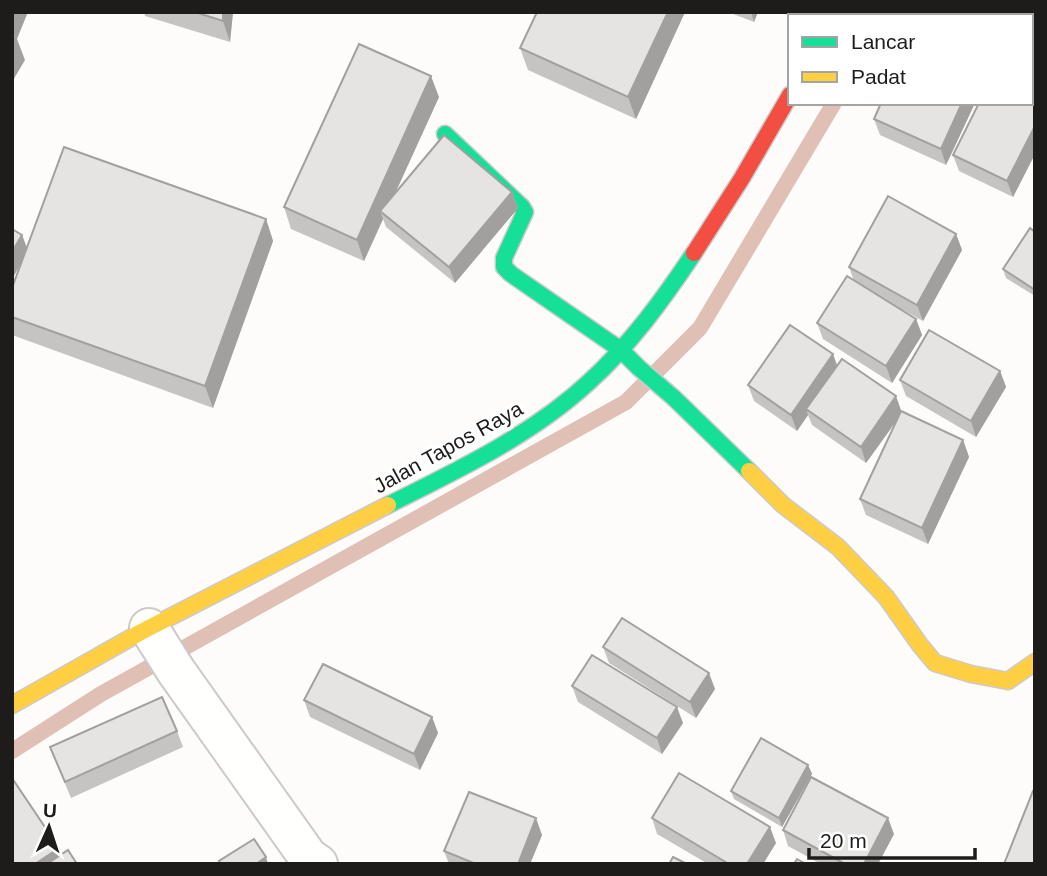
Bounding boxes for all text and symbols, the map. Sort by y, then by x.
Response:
legend [788,14,1033,105]
text: Lancar [851,30,915,53]
text: Padat [851,65,906,88]
street label: Jalan Tapos Raya [370,396,527,497]
north arrow [14,792,84,862]
text: U [42,800,57,821]
scale bar [809,816,975,860]
text: 20 m [820,829,867,852]

